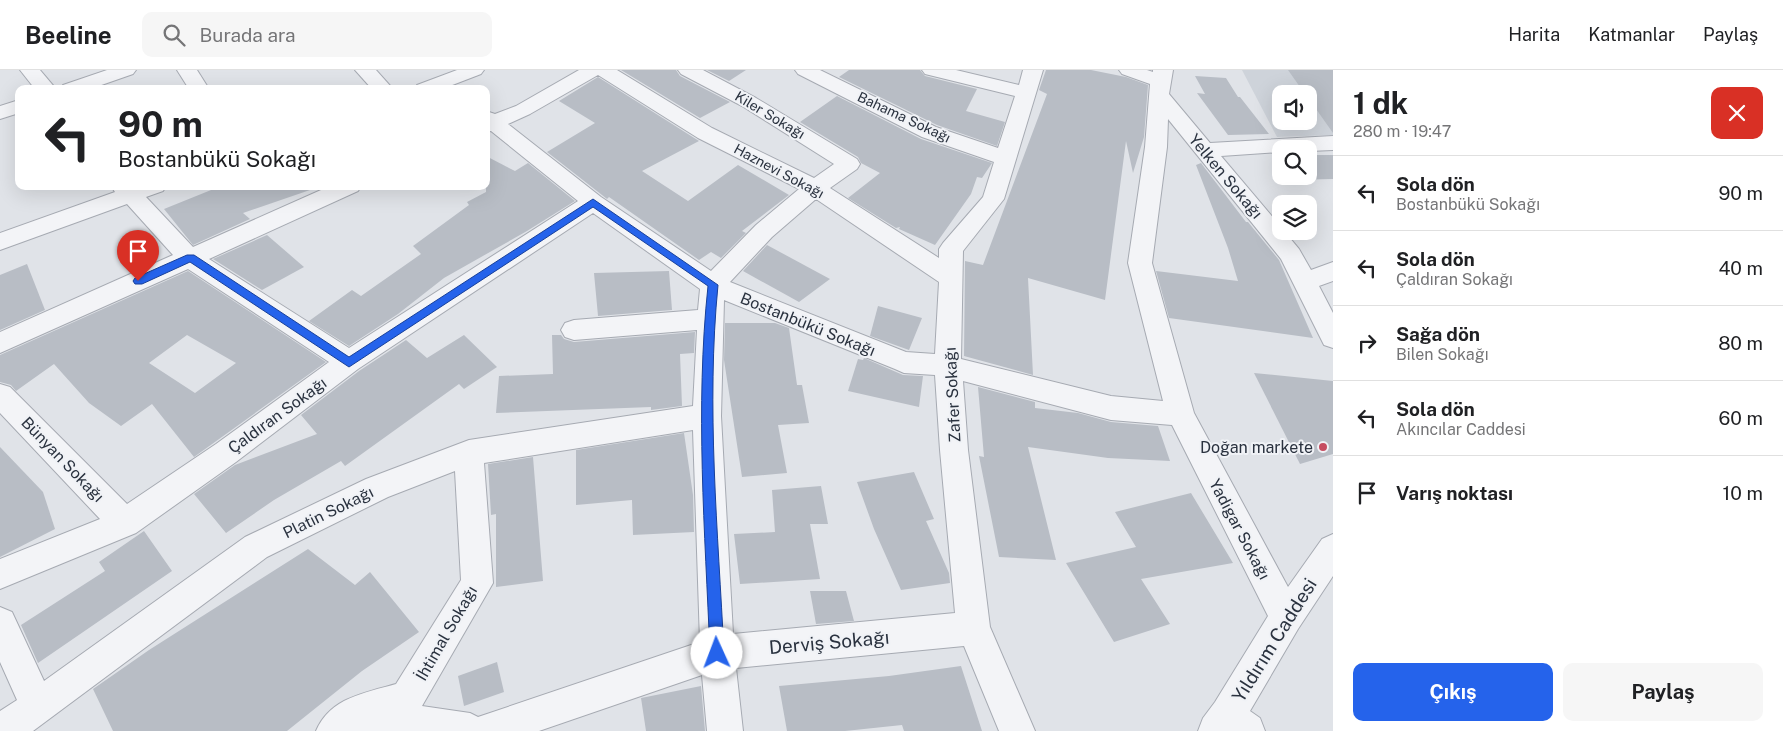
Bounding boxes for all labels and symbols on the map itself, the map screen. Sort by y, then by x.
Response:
street label: Kiler Sokağı [732,88,808,142]
street label: Bahama Sokağı [855,88,953,146]
street label: Yelken Sokağı [1185,130,1267,222]
street label: Haznevi Sokağı [731,141,827,201]
pin [117,230,159,281]
street label: Bostanbükü Sokağı [737,289,878,360]
street label: Zafer Sokağı [941,347,964,443]
street label: Çaldıran Sokağı [224,373,330,457]
street label: Bünyan Sokağı [17,413,108,506]
place label: Doğan markete [1200,438,1313,457]
marker: Doğan markete [1317,441,1329,453]
street label: Yadigar Sokağı [1205,476,1274,583]
street label: Platin Sokağı [280,482,376,542]
street label: Yıldırım Caddesi [1227,574,1321,706]
street label: İhtimal Sokağı [411,582,481,684]
position arrow [690,626,742,678]
street label: Derviş Sokağı [768,626,890,658]

